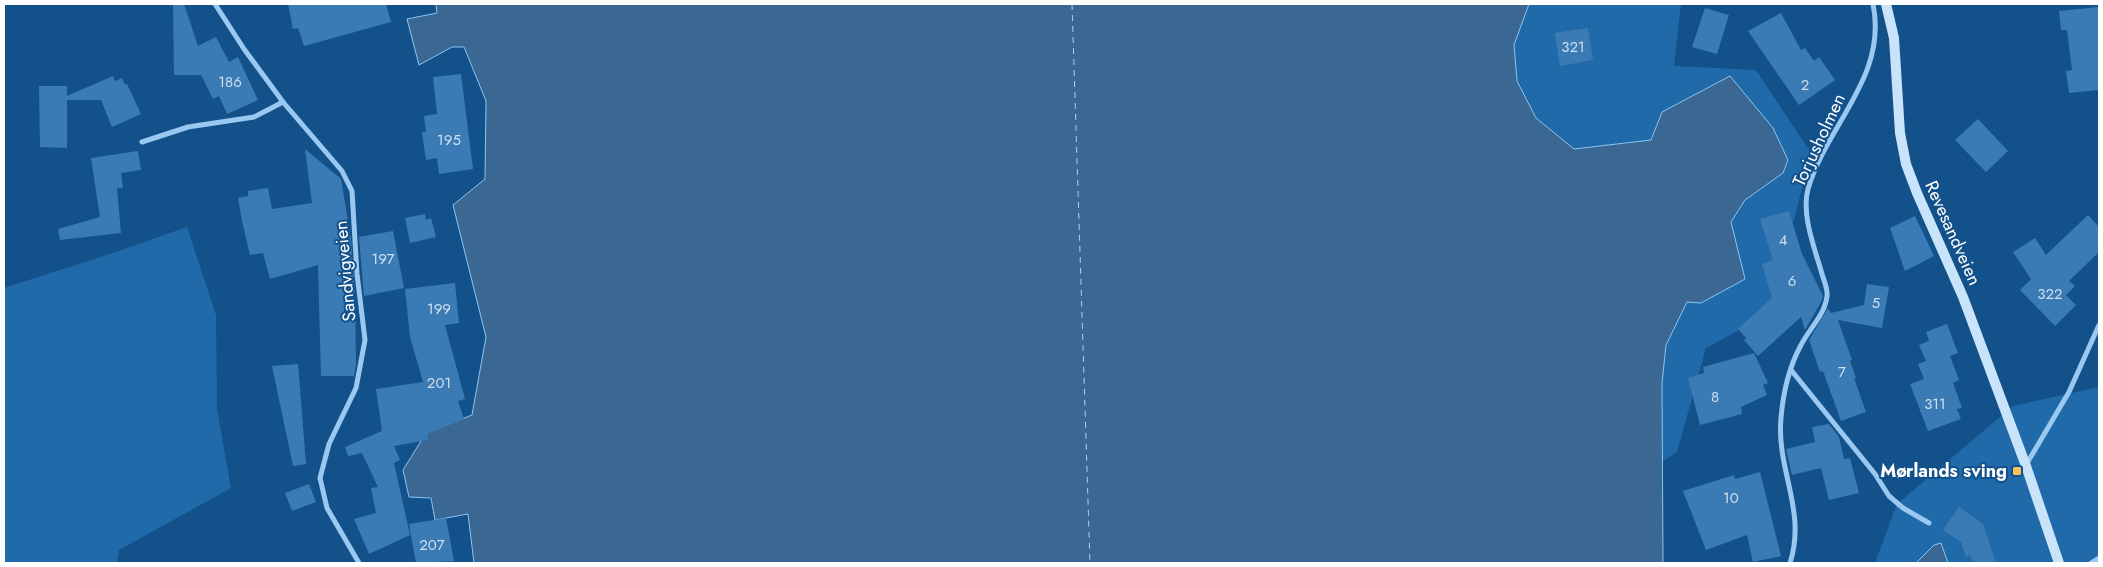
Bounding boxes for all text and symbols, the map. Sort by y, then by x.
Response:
house number: 321 [1561,36,1585,58]
house number: 186 [218,71,242,93]
house number: 2 [1801,74,1809,96]
street label: Torjusholmen [1786,89,1852,191]
house number: 195 [437,129,461,151]
street label: Revesandveien [1918,177,1988,289]
street label: Sandvigveien [328,219,362,323]
house number: 4 [1779,229,1788,251]
house number: 197 [372,248,395,270]
house number: 6 [1788,270,1796,292]
house number: 322 [2037,283,2063,305]
house number: 5 [1872,292,1880,314]
house number: 199 [427,298,451,320]
house number: 7 [1838,361,1846,383]
house number: 201 [427,372,451,394]
house number: 8 [1711,386,1719,408]
house number: 311 [1924,393,1946,415]
place label: Mørlands sving [1880,458,2007,484]
marker: Mørlands sving [2011,465,2023,477]
house number: 10 [1723,487,1739,509]
house number: 207 [419,534,445,556]

